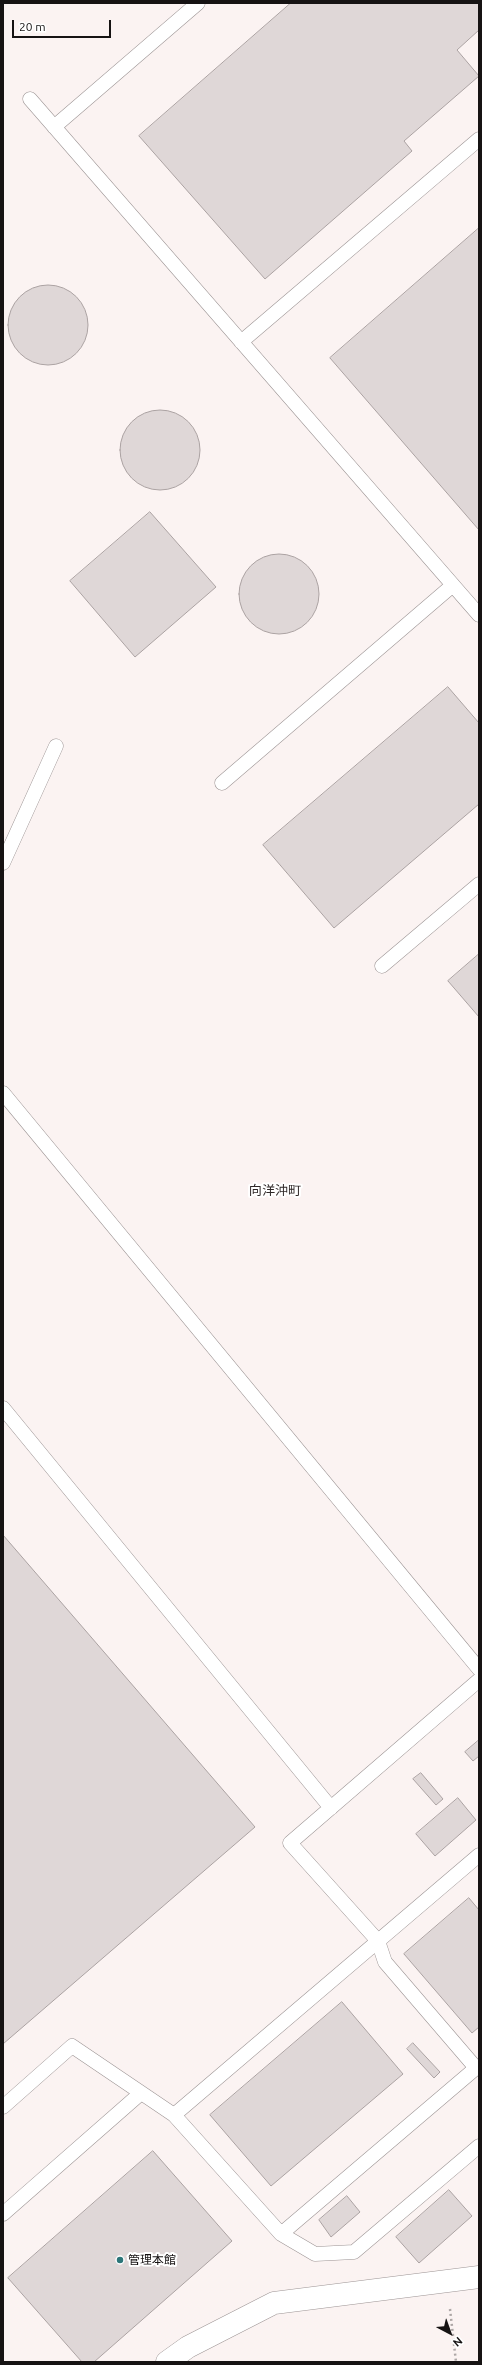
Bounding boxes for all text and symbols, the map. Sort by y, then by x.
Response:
scale bar [14,12,113,38]
text: 20 m [19,20,46,33]
district label: 向洋沖町 [249,1183,301,1199]
place label: 管理本館 [128,2253,176,2267]
marker: 管理本館 [115,2255,125,2265]
north arrow [430,2313,470,2353]
text: N [451,2335,465,2349]

